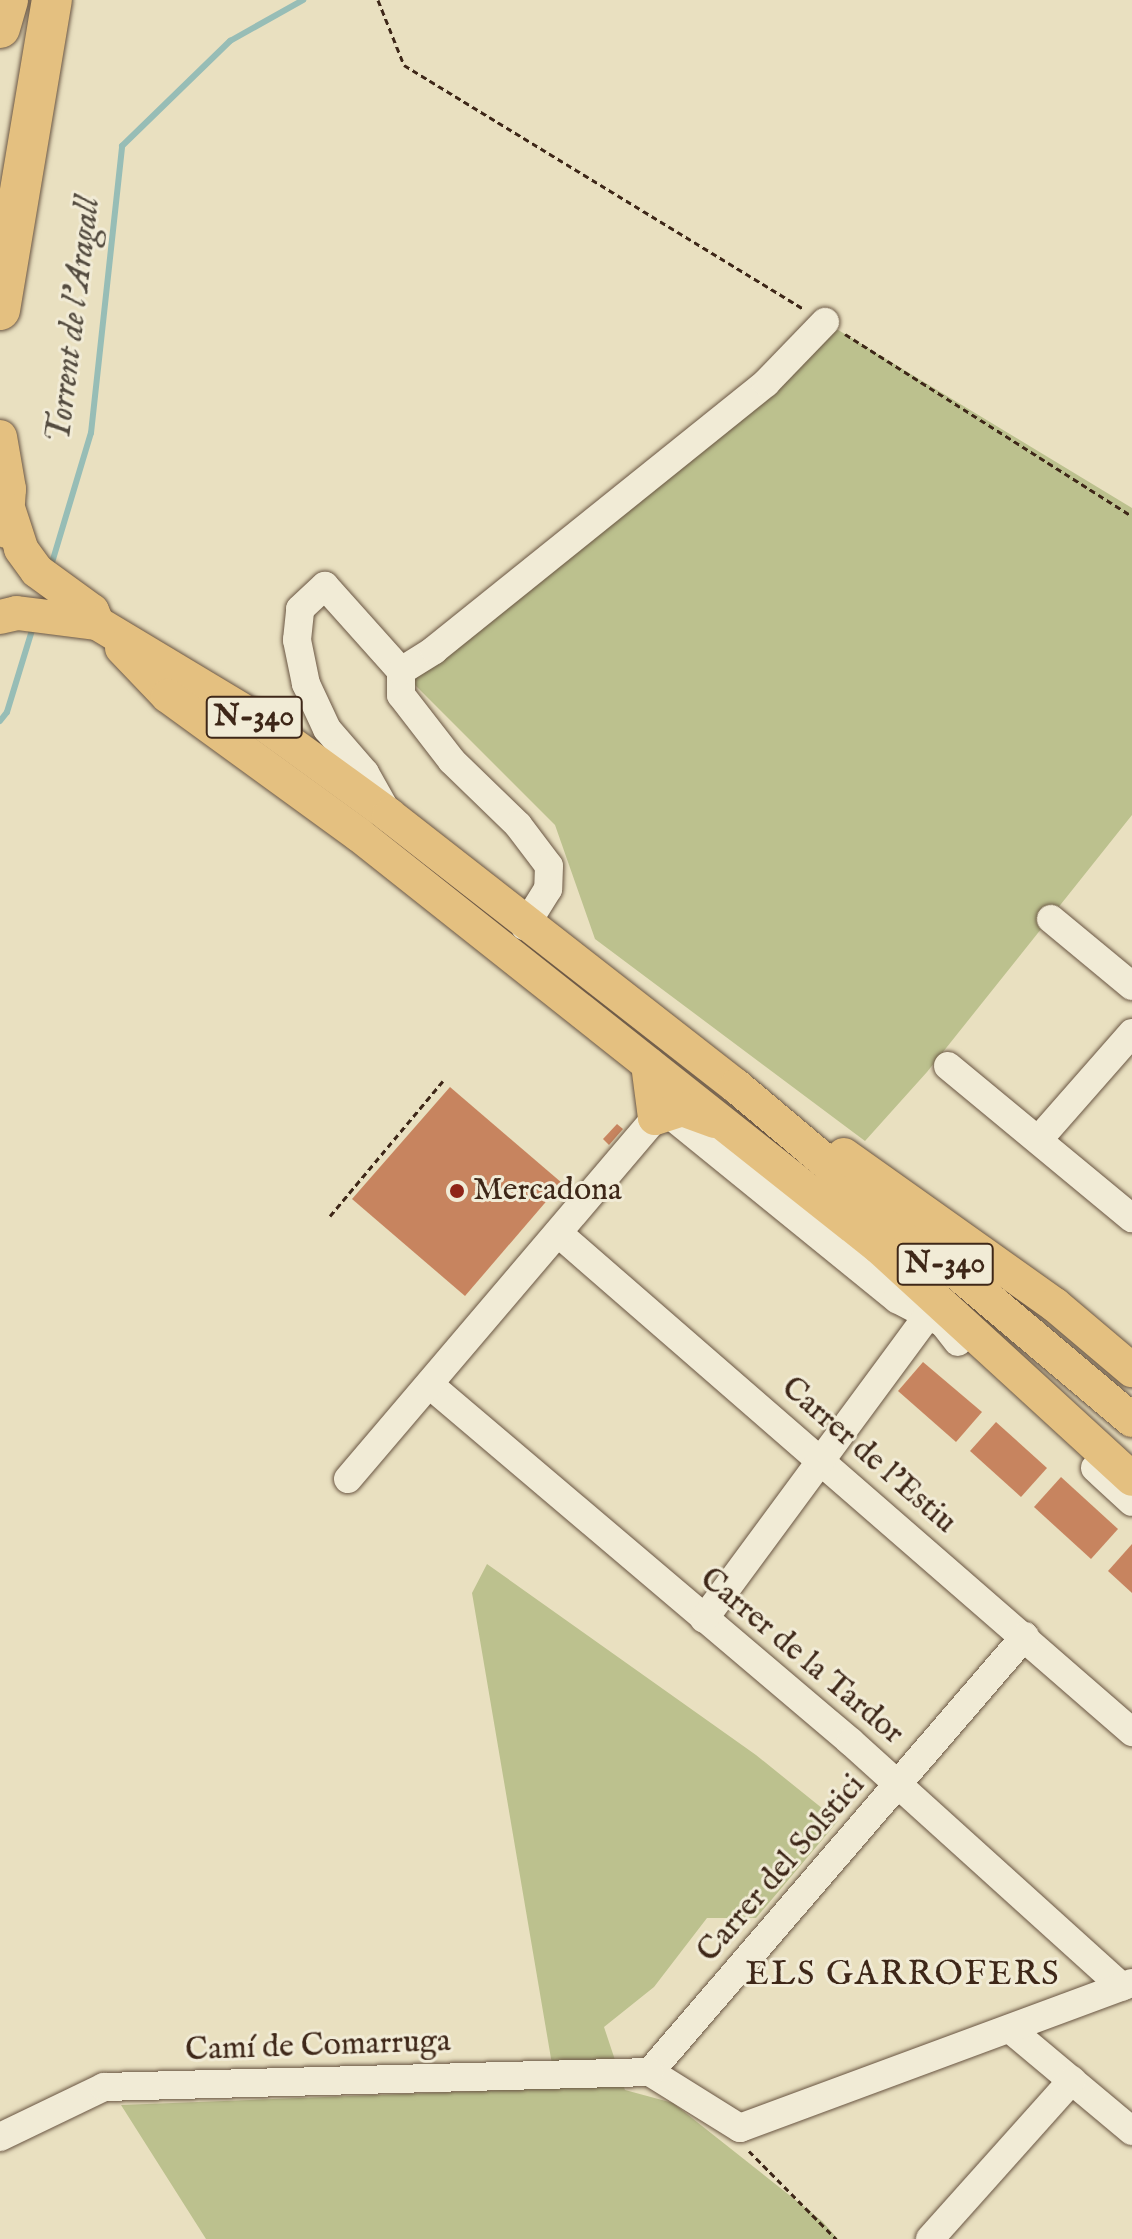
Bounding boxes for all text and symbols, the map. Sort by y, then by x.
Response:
water label: Torrent de l'Aragall [39,195,109,445]
road number: N-340 [204,691,304,743]
place label: Mercadona [473,1172,622,1210]
marker: Mercadona [448,1182,466,1200]
road number: N-340 [895,1238,995,1290]
street label: Carrer de l'Estiu [773,1370,963,1542]
street label: Carrer de la Tardor [691,1561,911,1753]
street label: Carrer del Solstici [690,1767,874,1971]
district label: ELS GARROFERS [745,1955,1061,1995]
street label: Camí de Comarruga [185,2023,451,2071]

